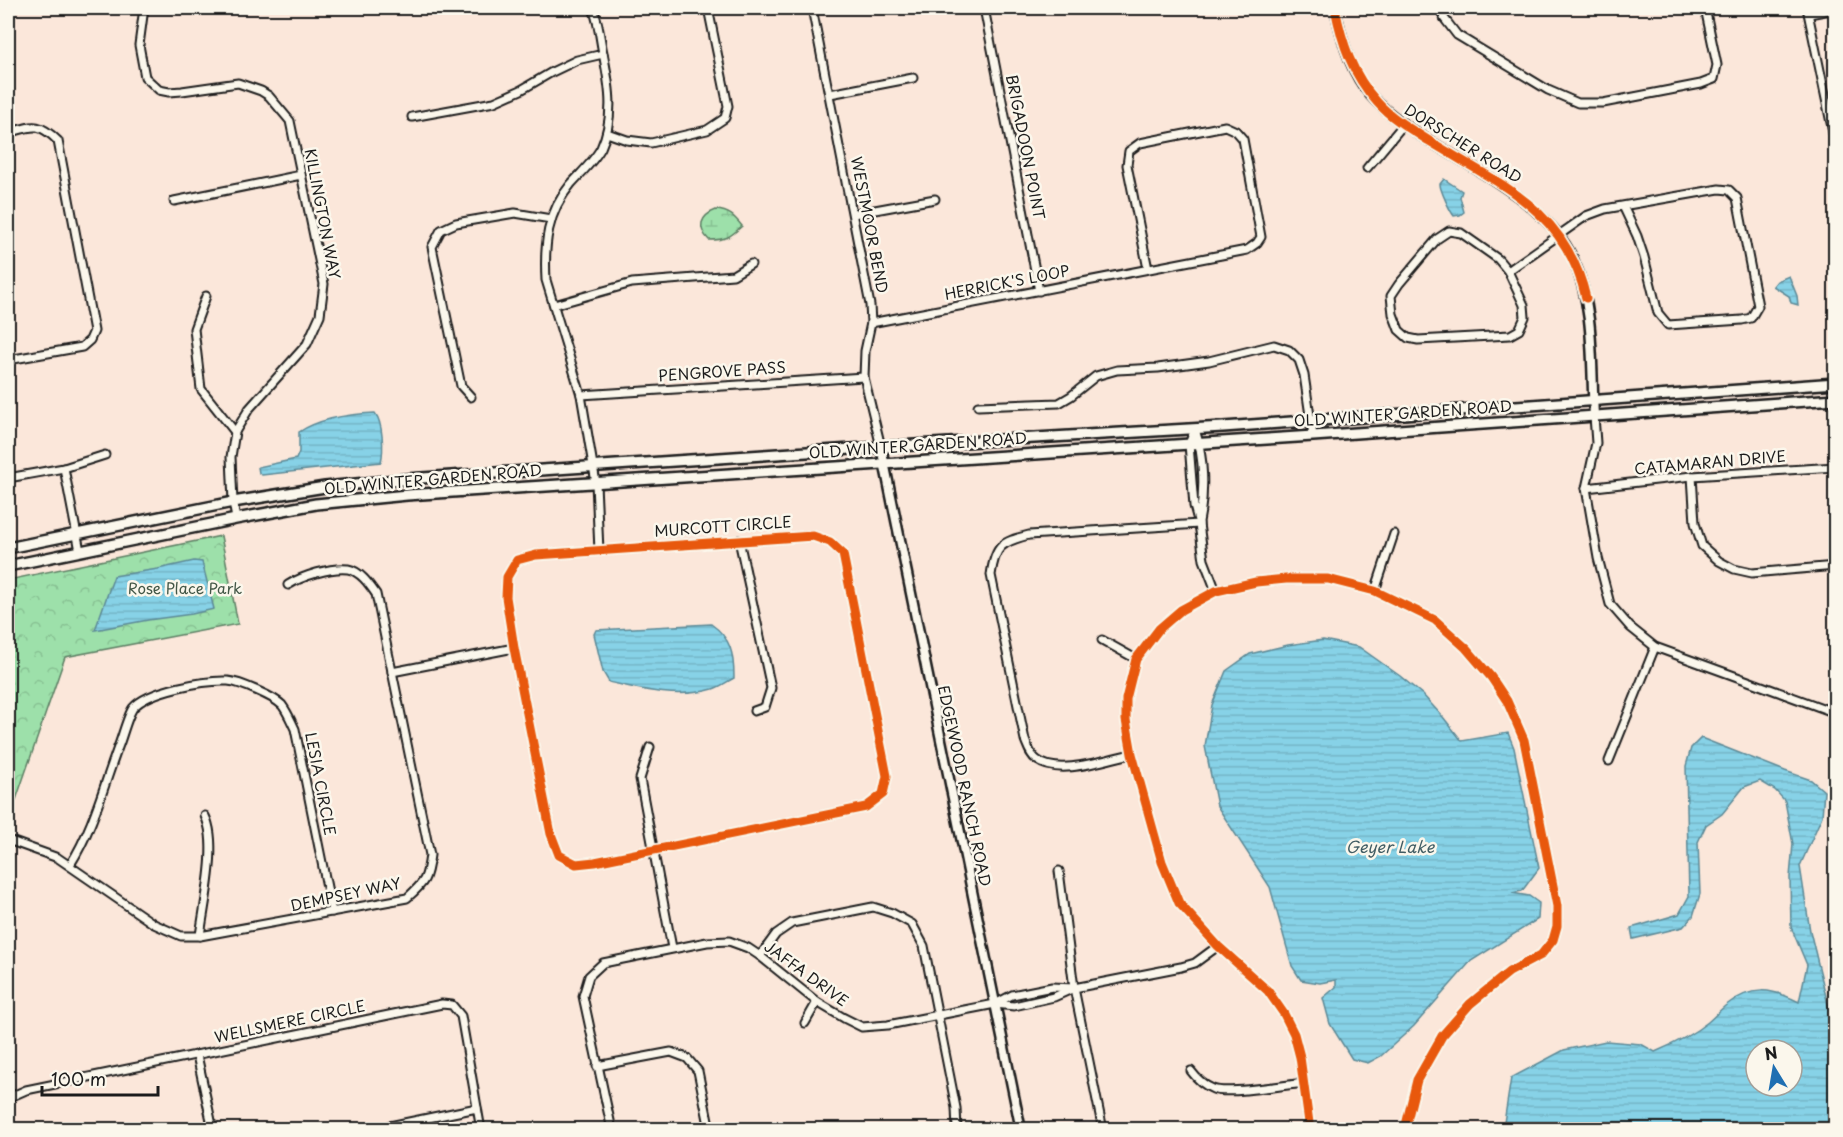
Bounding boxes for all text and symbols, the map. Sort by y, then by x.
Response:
street label: BRIGADOON POINT [1001,72,1052,222]
street label: DORSCHER ROAD [1401,97,1527,188]
street label: KILLINGTON WAY [300,147,348,281]
street label: WESTMOOR BEND [846,154,895,295]
street label: HERRICK'S LOOP [942,258,1071,305]
street label: PENGROVE PASS [657,355,786,386]
street label: OLD WINTER GARDEN ROAD [1293,393,1513,432]
street label: OLD WINTER GARDEN ROAD [808,425,1028,464]
street label: CATAMARAN DRIVE [1633,443,1787,480]
street label: OLD WINTER GARDEN ROAD [323,458,543,499]
street label: MURCOTT CIRCLE [653,509,792,542]
park label: Rose Place Park [128,576,242,599]
street label: EDGEWOOD RANCH ROAD [933,683,998,888]
street label: LESIA CIRCLE [300,730,343,837]
water label: Geyer Lake [1346,834,1436,858]
street label: DEMPSEY WAY [288,871,403,916]
street label: JAFFA DRIVE [760,934,854,1011]
street label: WELLSMERE CIRCLE [212,993,367,1048]
north arrow [1744,1038,1804,1098]
text: N [1762,1039,1779,1065]
scale bar [42,1059,158,1097]
text: 100 m [51,1065,106,1092]

